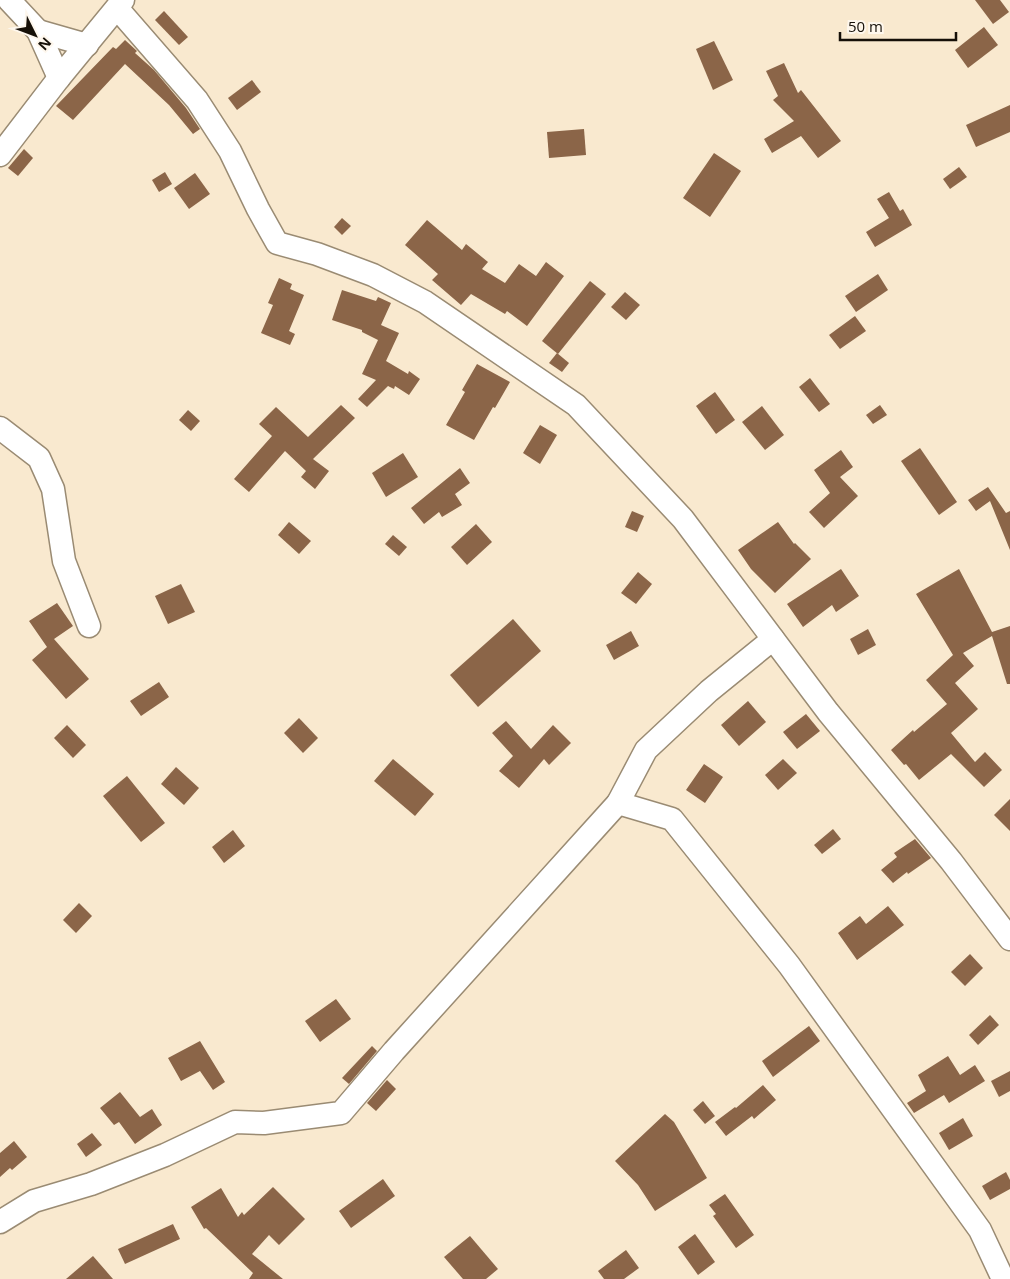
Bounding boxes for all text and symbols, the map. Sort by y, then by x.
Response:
north arrow [10,10,60,60]
scale bar [840,10,956,42]
text: 50 m [848,16,883,36]
text: N [34,33,56,55]

